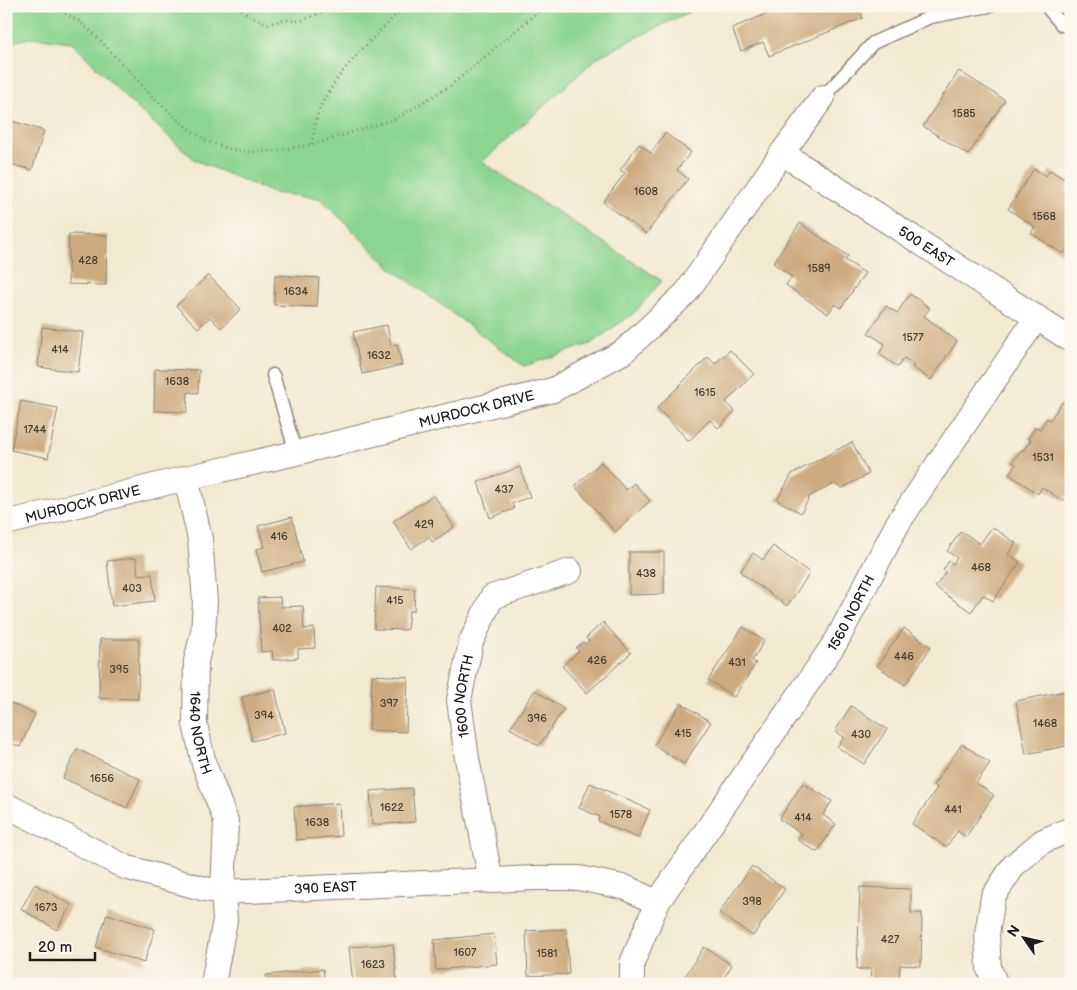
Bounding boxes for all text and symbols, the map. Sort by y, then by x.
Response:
house number: 1585 [952,107,976,120]
house number: 1608 [634,185,658,198]
house number: 1568 [1032,210,1056,223]
street label: 500 EAST [895,222,958,271]
house number: 428 [78,254,98,267]
house number: 1589 [807,262,831,275]
house number: 1634 [284,285,309,298]
house number: 1577 [902,331,924,344]
house number: 414 [51,343,69,356]
house number: 1632 [367,349,392,362]
house number: 1638 [165,375,189,388]
street label: MURDOCK DRIVE [417,386,536,431]
house number: 1615 [694,386,716,399]
house number: 1744 [23,423,47,436]
house number: 1531 [1032,451,1054,464]
street label: MURDOCK DRIVE [23,481,142,526]
house number: 437 [495,483,514,496]
house number: 429 [414,518,434,531]
house number: 416 [270,530,288,543]
house number: 468 [971,561,991,574]
house number: 438 [636,567,656,580]
street label: 1560 NORTH [823,572,878,654]
house number: 403 [122,582,142,595]
house number: 415 [386,594,404,607]
house number: 402 [272,622,292,635]
house number: 446 [894,650,914,663]
street label: 1600 NORTH [450,653,477,739]
house number: 426 [587,654,607,667]
house number: 431 [728,656,746,669]
house number: 395 [109,663,129,676]
street label: 1640 NORTH [186,691,216,777]
house number: 397 [380,697,399,710]
house number: 394 [254,709,274,722]
house number: 396 [527,712,547,725]
house number: 1468 [1033,717,1057,730]
house number: 415 [674,727,692,740]
house number: 430 [851,728,871,741]
house number: 1656 [90,772,114,785]
house number: 1622 [380,801,404,814]
house number: 441 [944,803,962,816]
house number: 1578 [610,808,632,821]
house number: 414 [794,811,812,824]
house number: 1638 [305,816,329,829]
street label: 390 EAST [294,877,358,897]
house number: 398 [742,895,762,908]
house number: 1673 [34,901,58,914]
north arrow [1000,912,1050,962]
text: N [1004,922,1024,940]
scale bar [30,930,95,962]
house number: 427 [881,933,900,946]
text: 20 m [38,938,72,957]
house number: 1607 [454,946,477,959]
house number: 1581 [536,947,558,960]
house number: 1623 [361,958,385,971]

